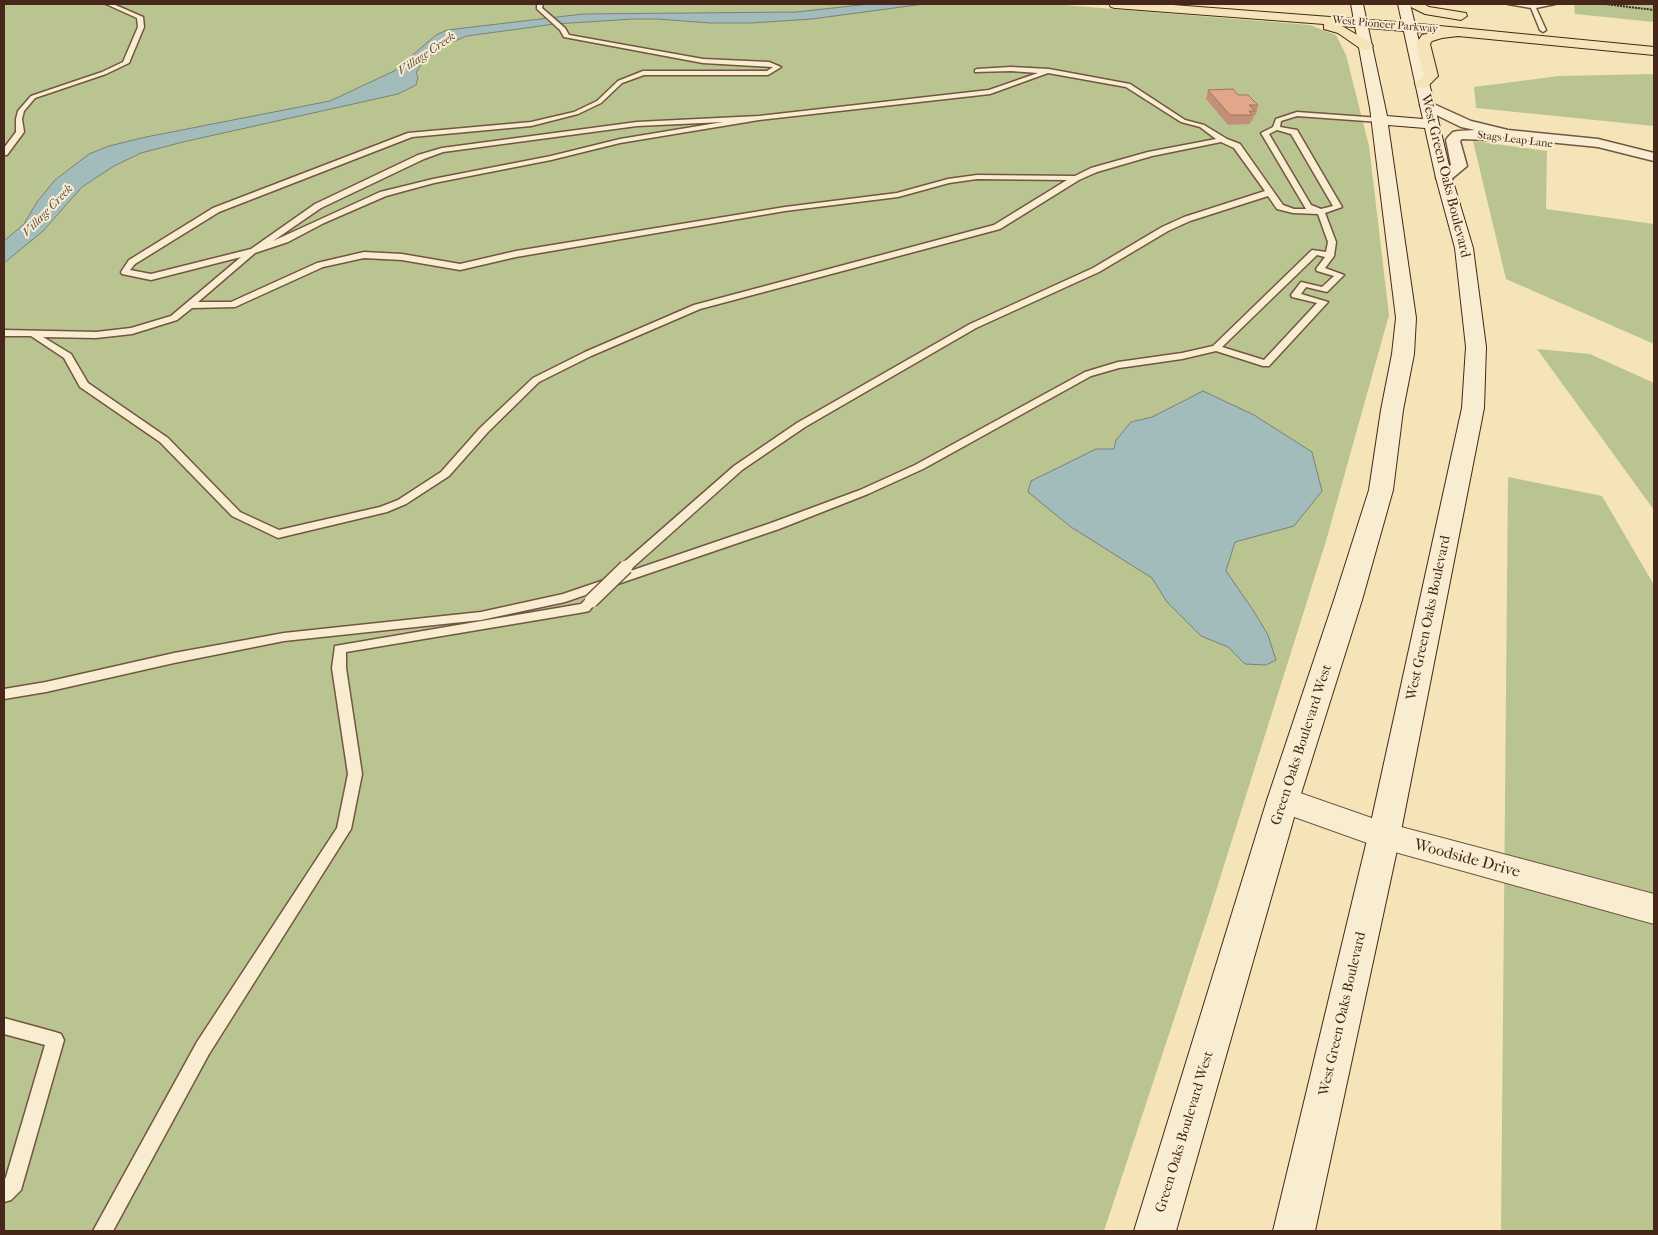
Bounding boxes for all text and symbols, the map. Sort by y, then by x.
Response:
street label: West Pioneer Parkway [1332,14,1438,36]
water label: Village Creek [395,29,459,79]
street label: West Green Oaks Boulevard [1417,93,1473,259]
street label: Stags Leap Lane [1476,129,1554,151]
water label: Village Creek [20,182,76,240]
street label: West Green Oaks Boulevard [1403,534,1455,702]
street label: Green Oaks Boulevard West [1268,663,1336,827]
street label: Woodside Drive [1412,836,1522,882]
street label: West Green Oaks Boulevard [1316,930,1370,1098]
street label: Green Oaks Boulevard West [1152,1049,1218,1215]

